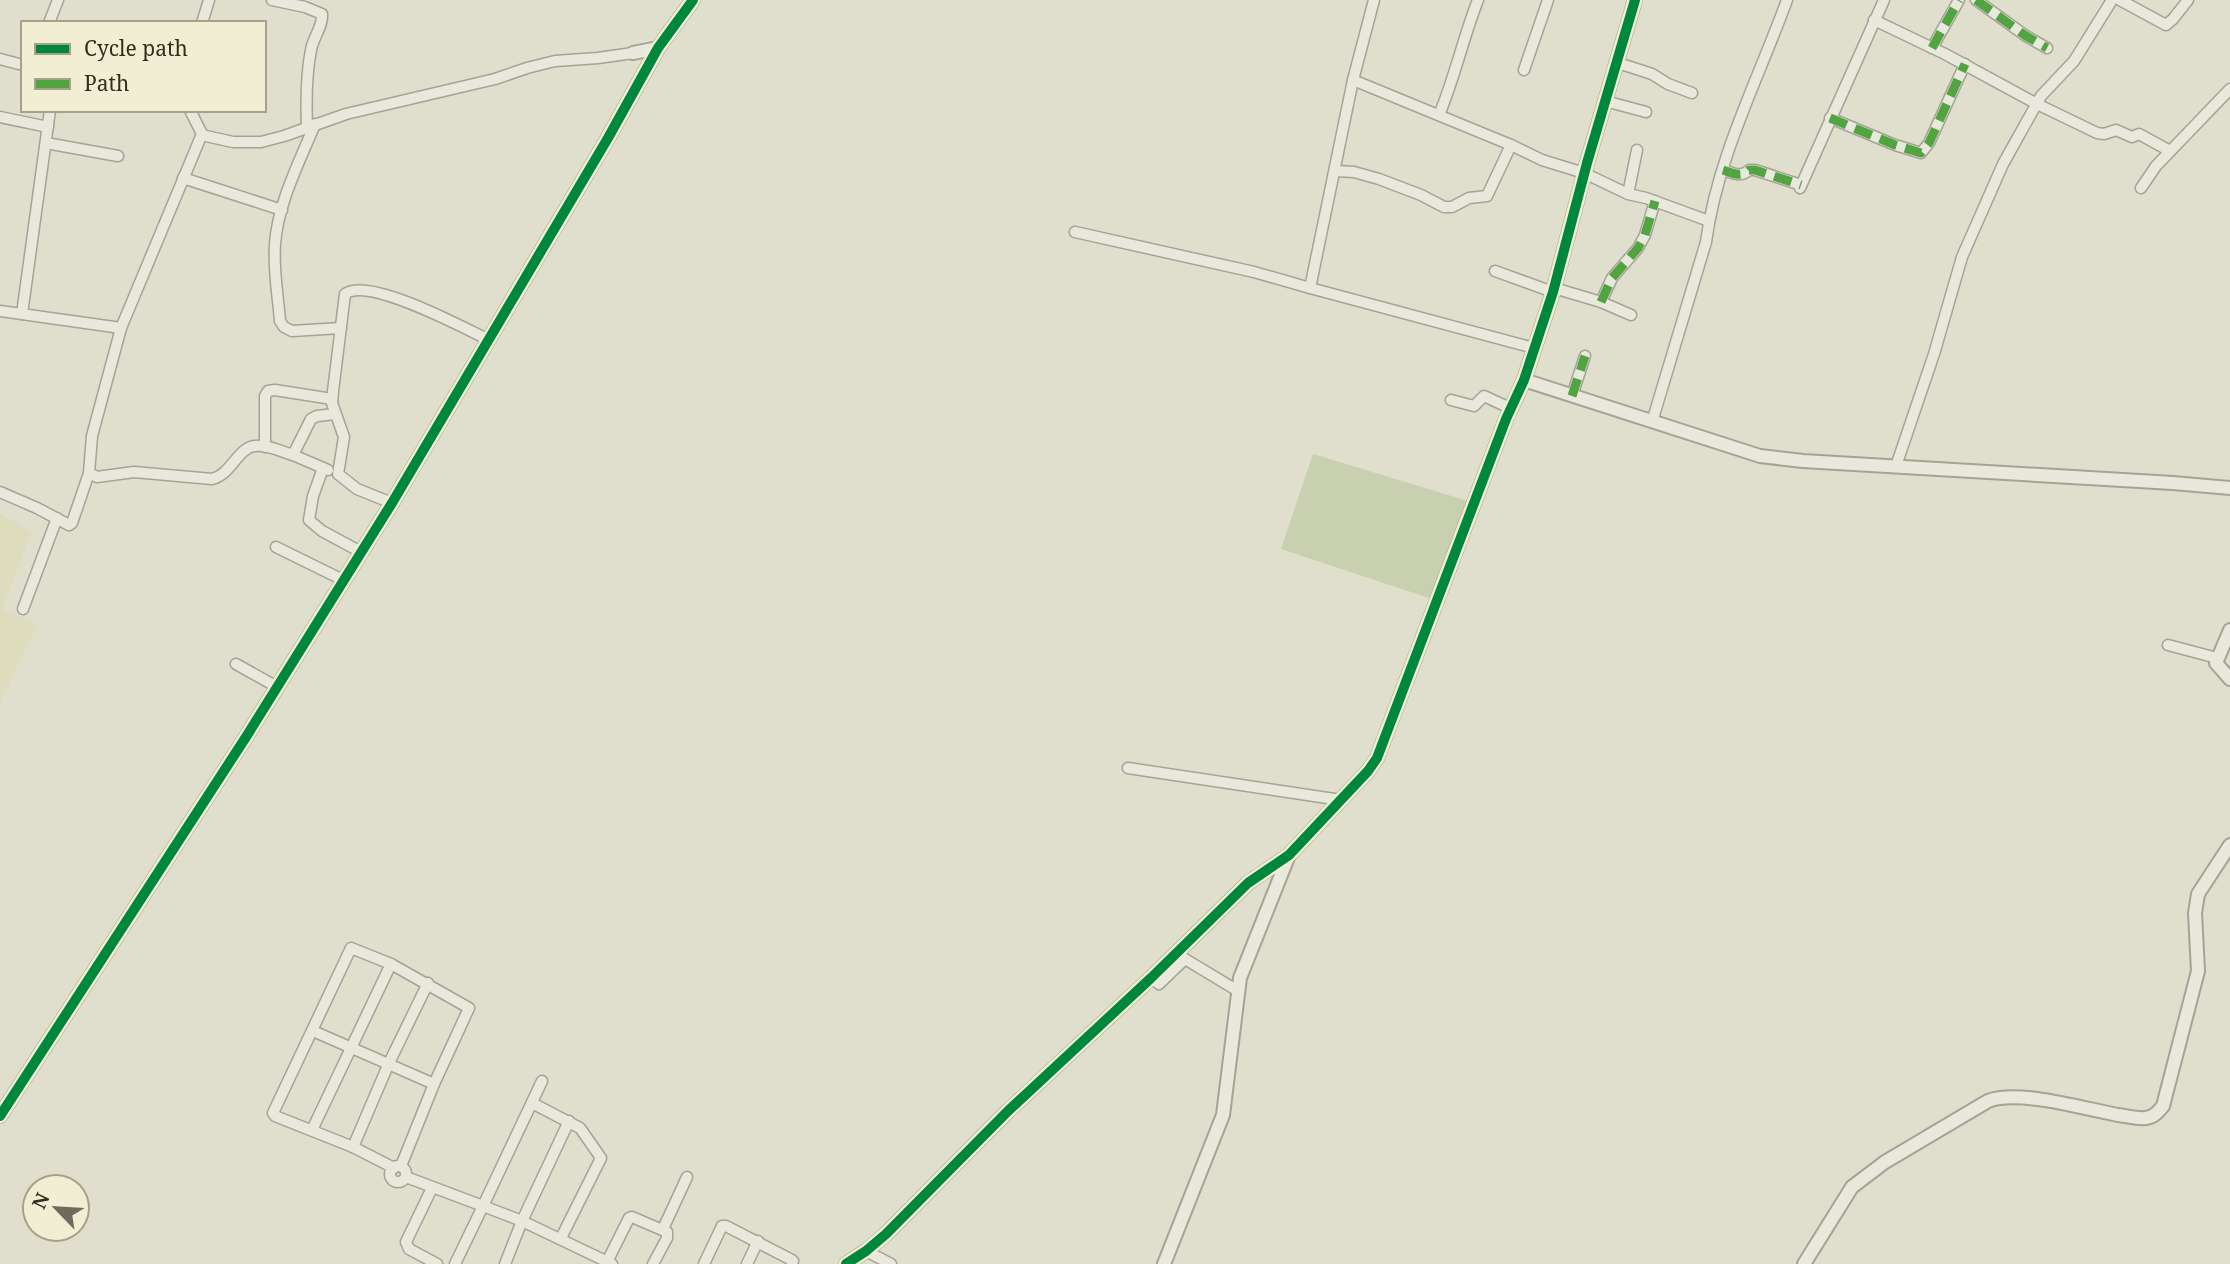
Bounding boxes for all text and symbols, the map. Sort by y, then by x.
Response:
legend [21,21,266,112]
text: Cycle path [84,34,188,62]
text: Path [84,69,129,97]
north arrow [21,1173,91,1243]
text: N [26,1189,56,1213]

